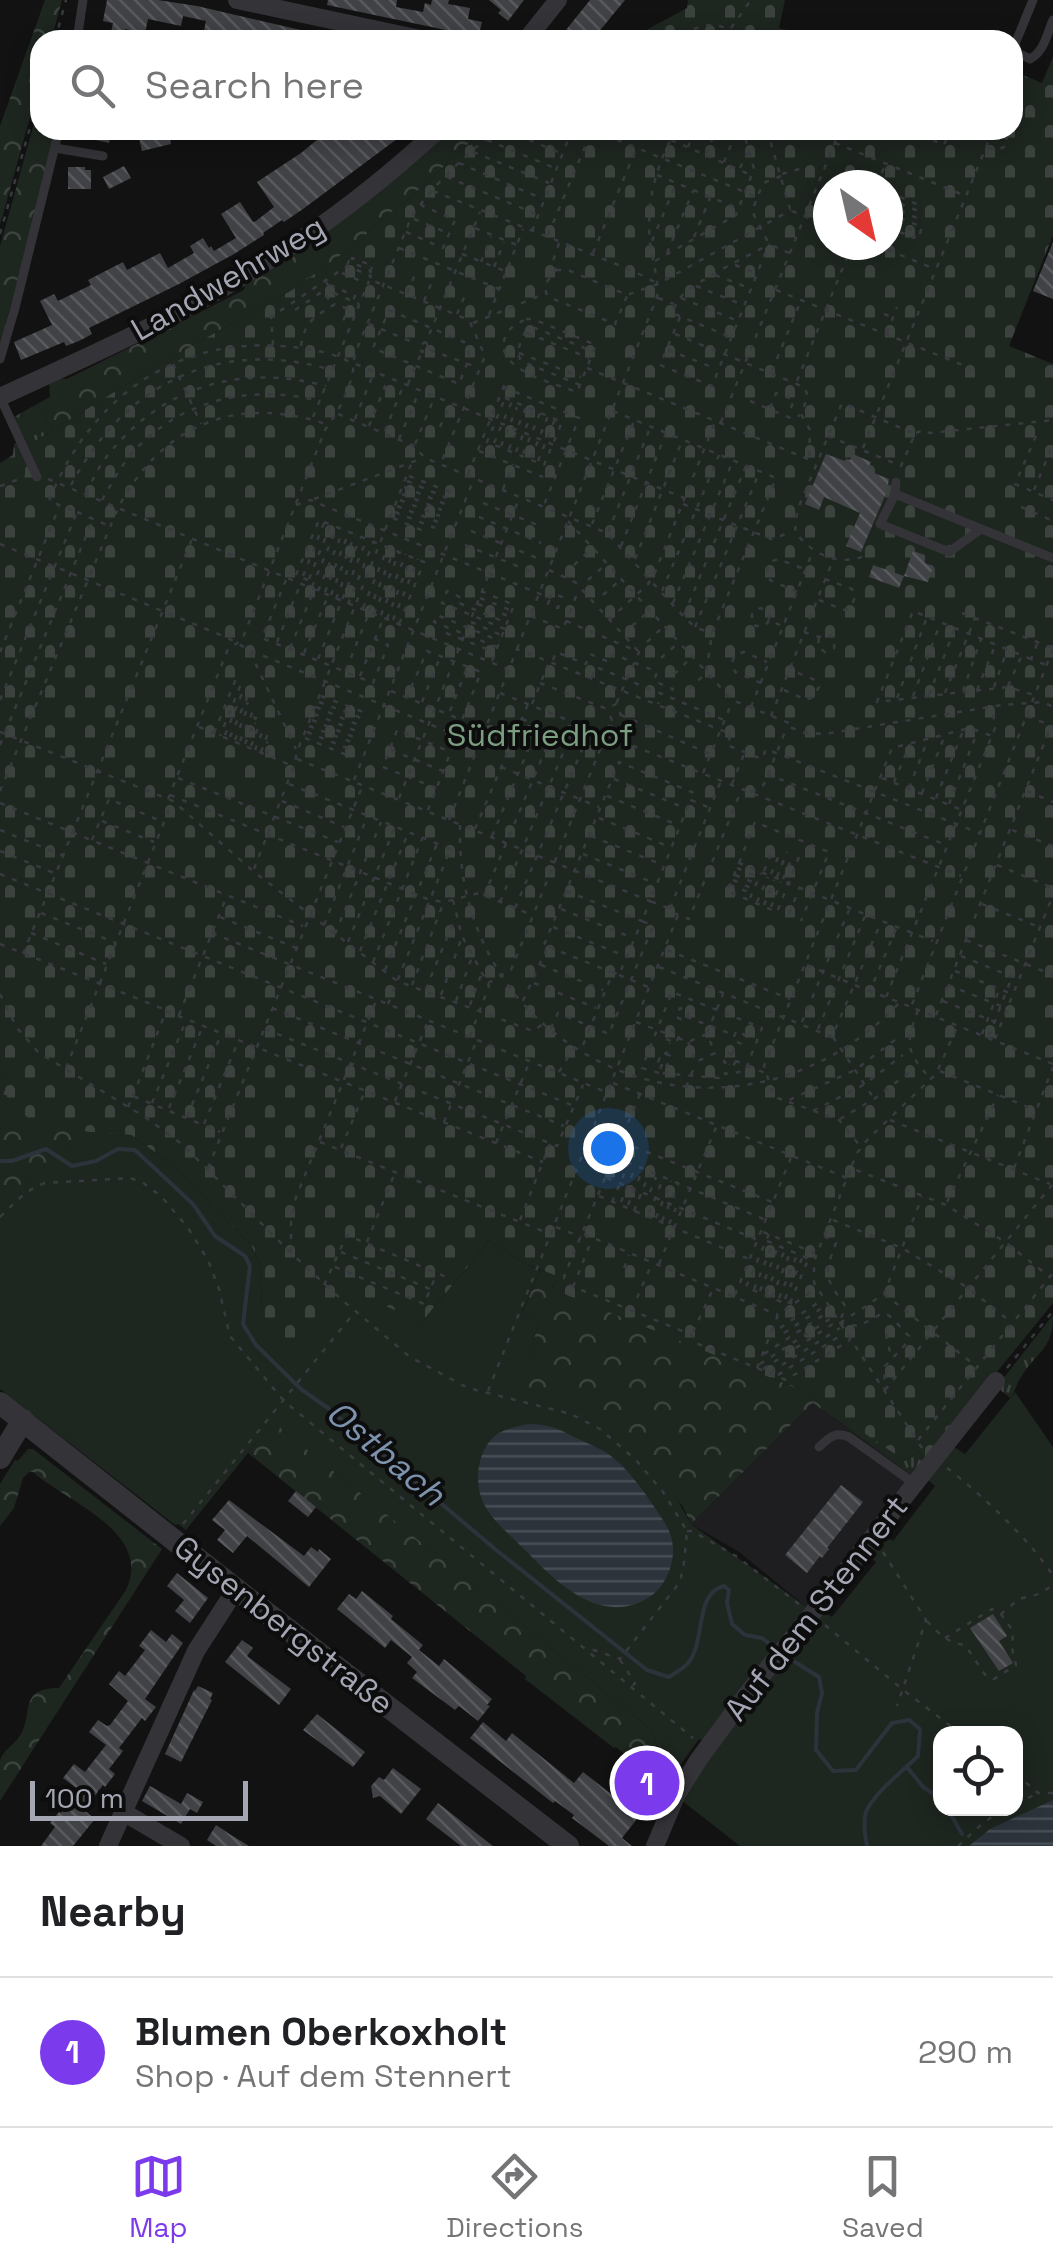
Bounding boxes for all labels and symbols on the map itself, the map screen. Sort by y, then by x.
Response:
north arrow [813,170,903,260]
street label: Landwehrweg [124,206,332,350]
park label: Südfriedhof [447,715,633,755]
your location [583,1123,634,1174]
water label: Ostbach [317,1390,455,1516]
street label: Auf dem Stennert [716,1487,916,1729]
street label: Gysenbergstraße [166,1527,402,1723]
pin: 1 [614,1746,680,1820]
scale bar [30,1776,248,1820]

